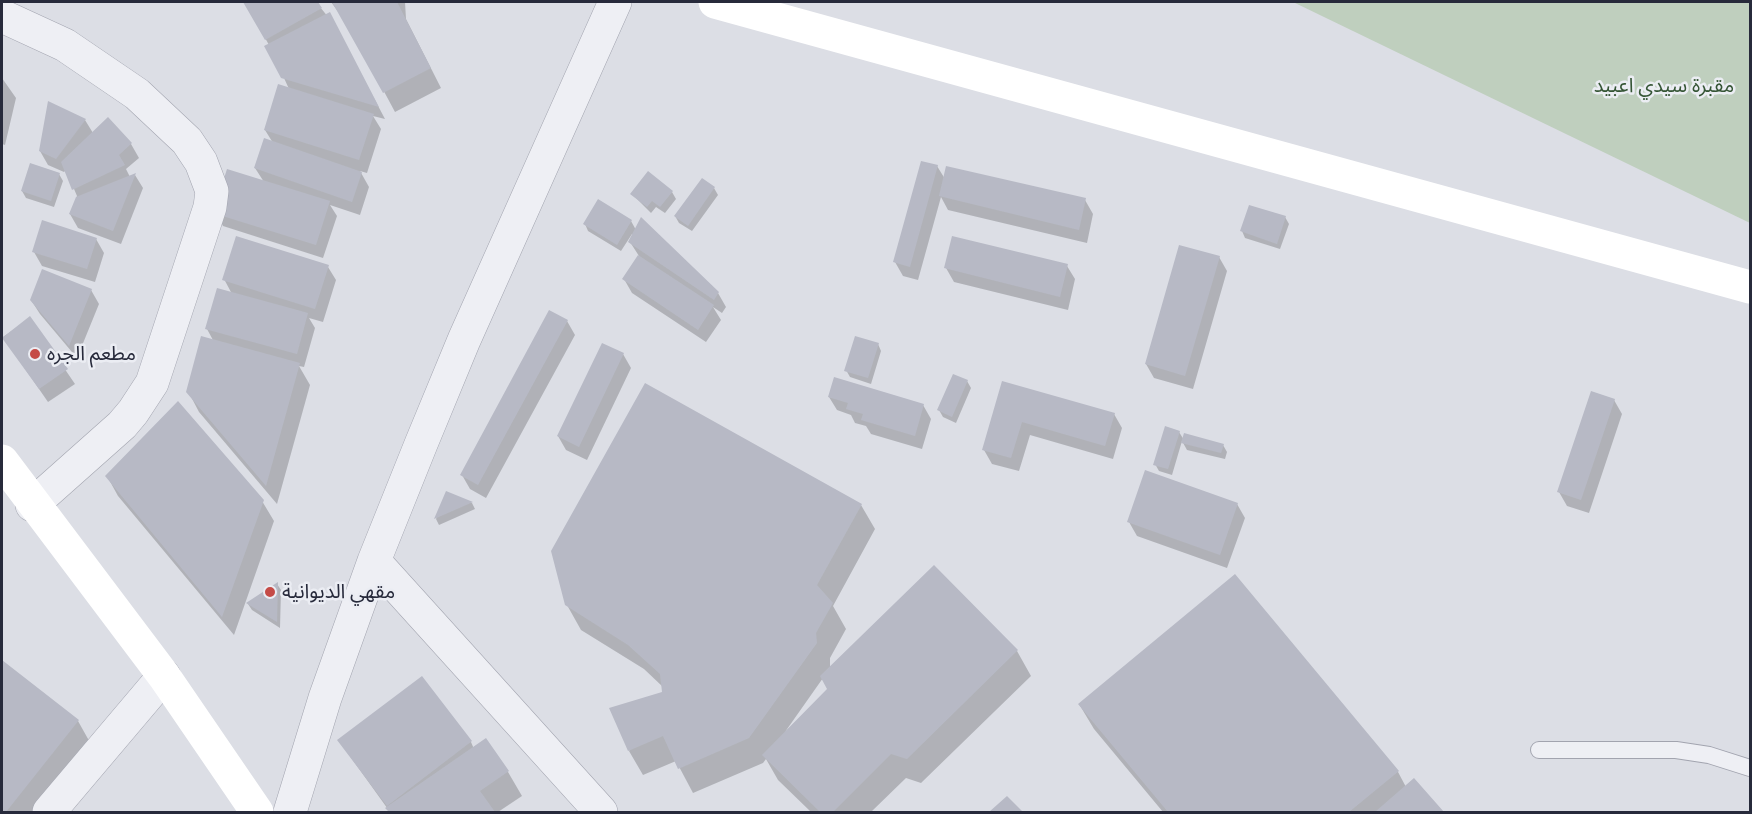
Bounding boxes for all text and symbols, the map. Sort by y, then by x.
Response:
park label: مقبرة سيدي اعبيد [1594,74,1734,98]
place label: مطعم الجره [47,342,136,366]
marker: مطعم الجره [28,347,42,361]
place label: مقهي الديوانية [282,580,395,604]
marker: مقهي الديوانية [263,585,277,599]

